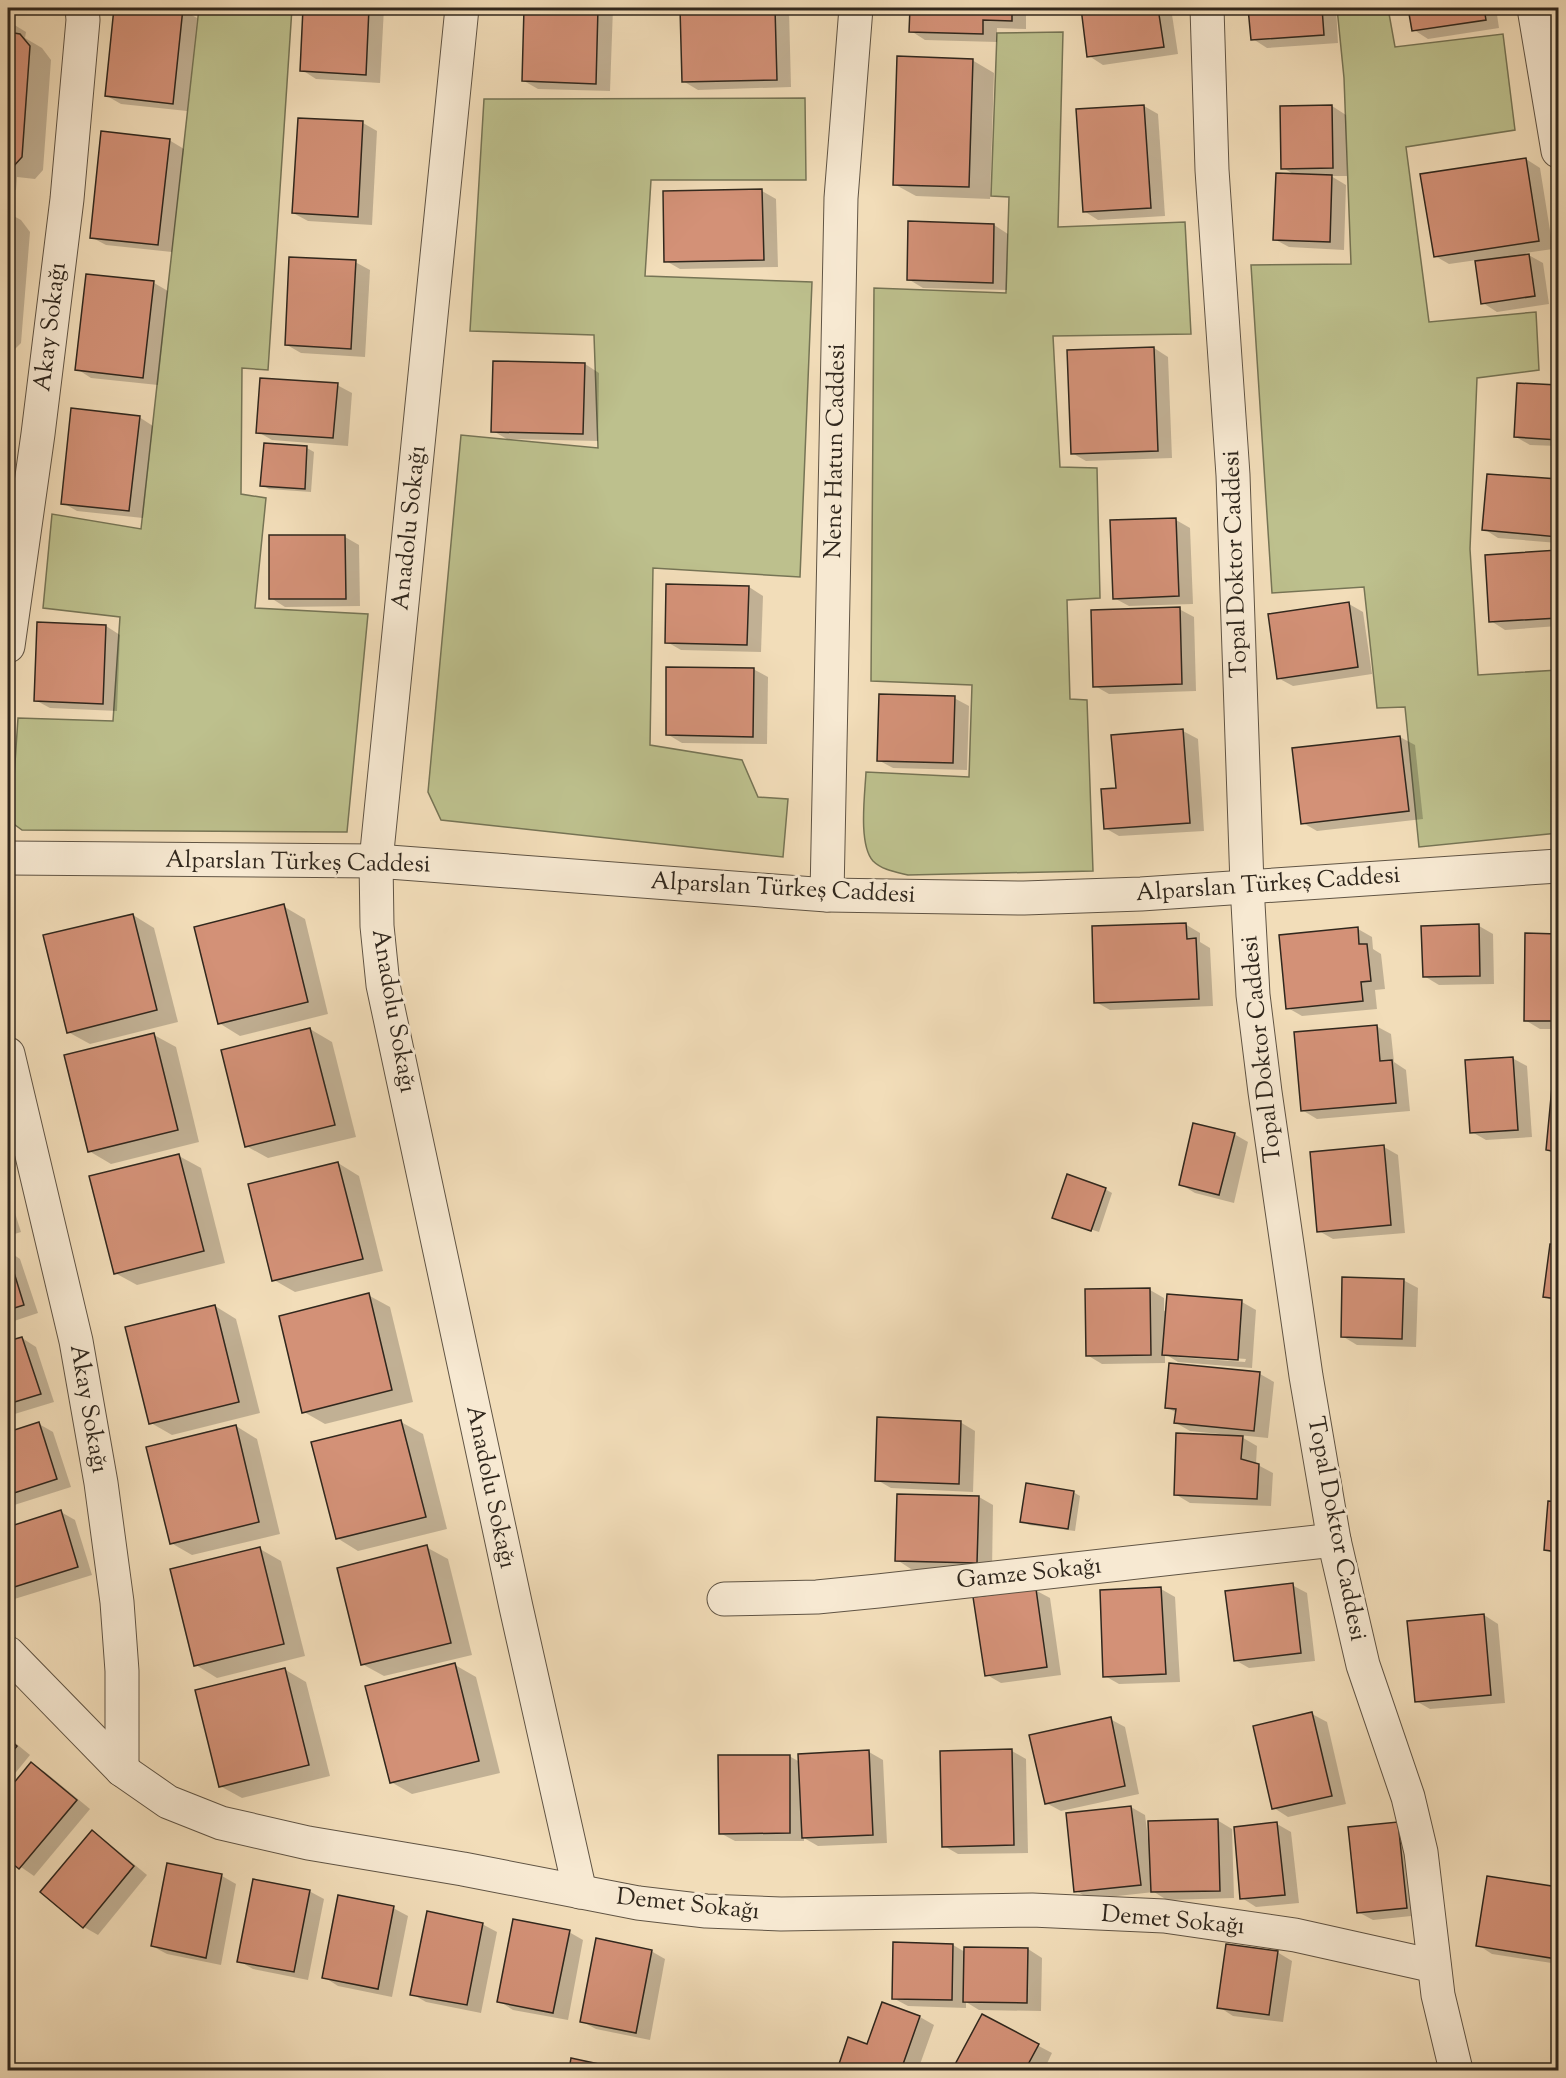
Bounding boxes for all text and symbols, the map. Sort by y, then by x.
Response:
street label: Akay Sokağı [26,260,76,394]
street label: Nene Hatun Caddesi [817,343,855,559]
street label: Anadolu Sokağı [384,444,436,612]
street label: Topal Doktor Caddesi [1215,449,1257,679]
street label: Alparslan Türkeş Caddesi [165,844,431,882]
street label: Alparslan Türkeş Caddesi [1135,859,1402,911]
street label: Alparslan Türkeş Caddesi [650,865,916,913]
street label: Anadolu Sokağı [362,926,424,1096]
street label: Topal Doktor Caddesi [1233,934,1291,1164]
street label: Akay Sokağı [60,1342,116,1476]
street label: Anadolu Sokağı [456,1402,524,1572]
street label: Topal Doktor Caddesi [1298,1414,1374,1644]
street label: Gamze Sokağı [955,1549,1103,1599]
street label: Demet Sokağı [615,1881,761,1929]
street label: Demet Sokağı [1100,1898,1246,1944]

